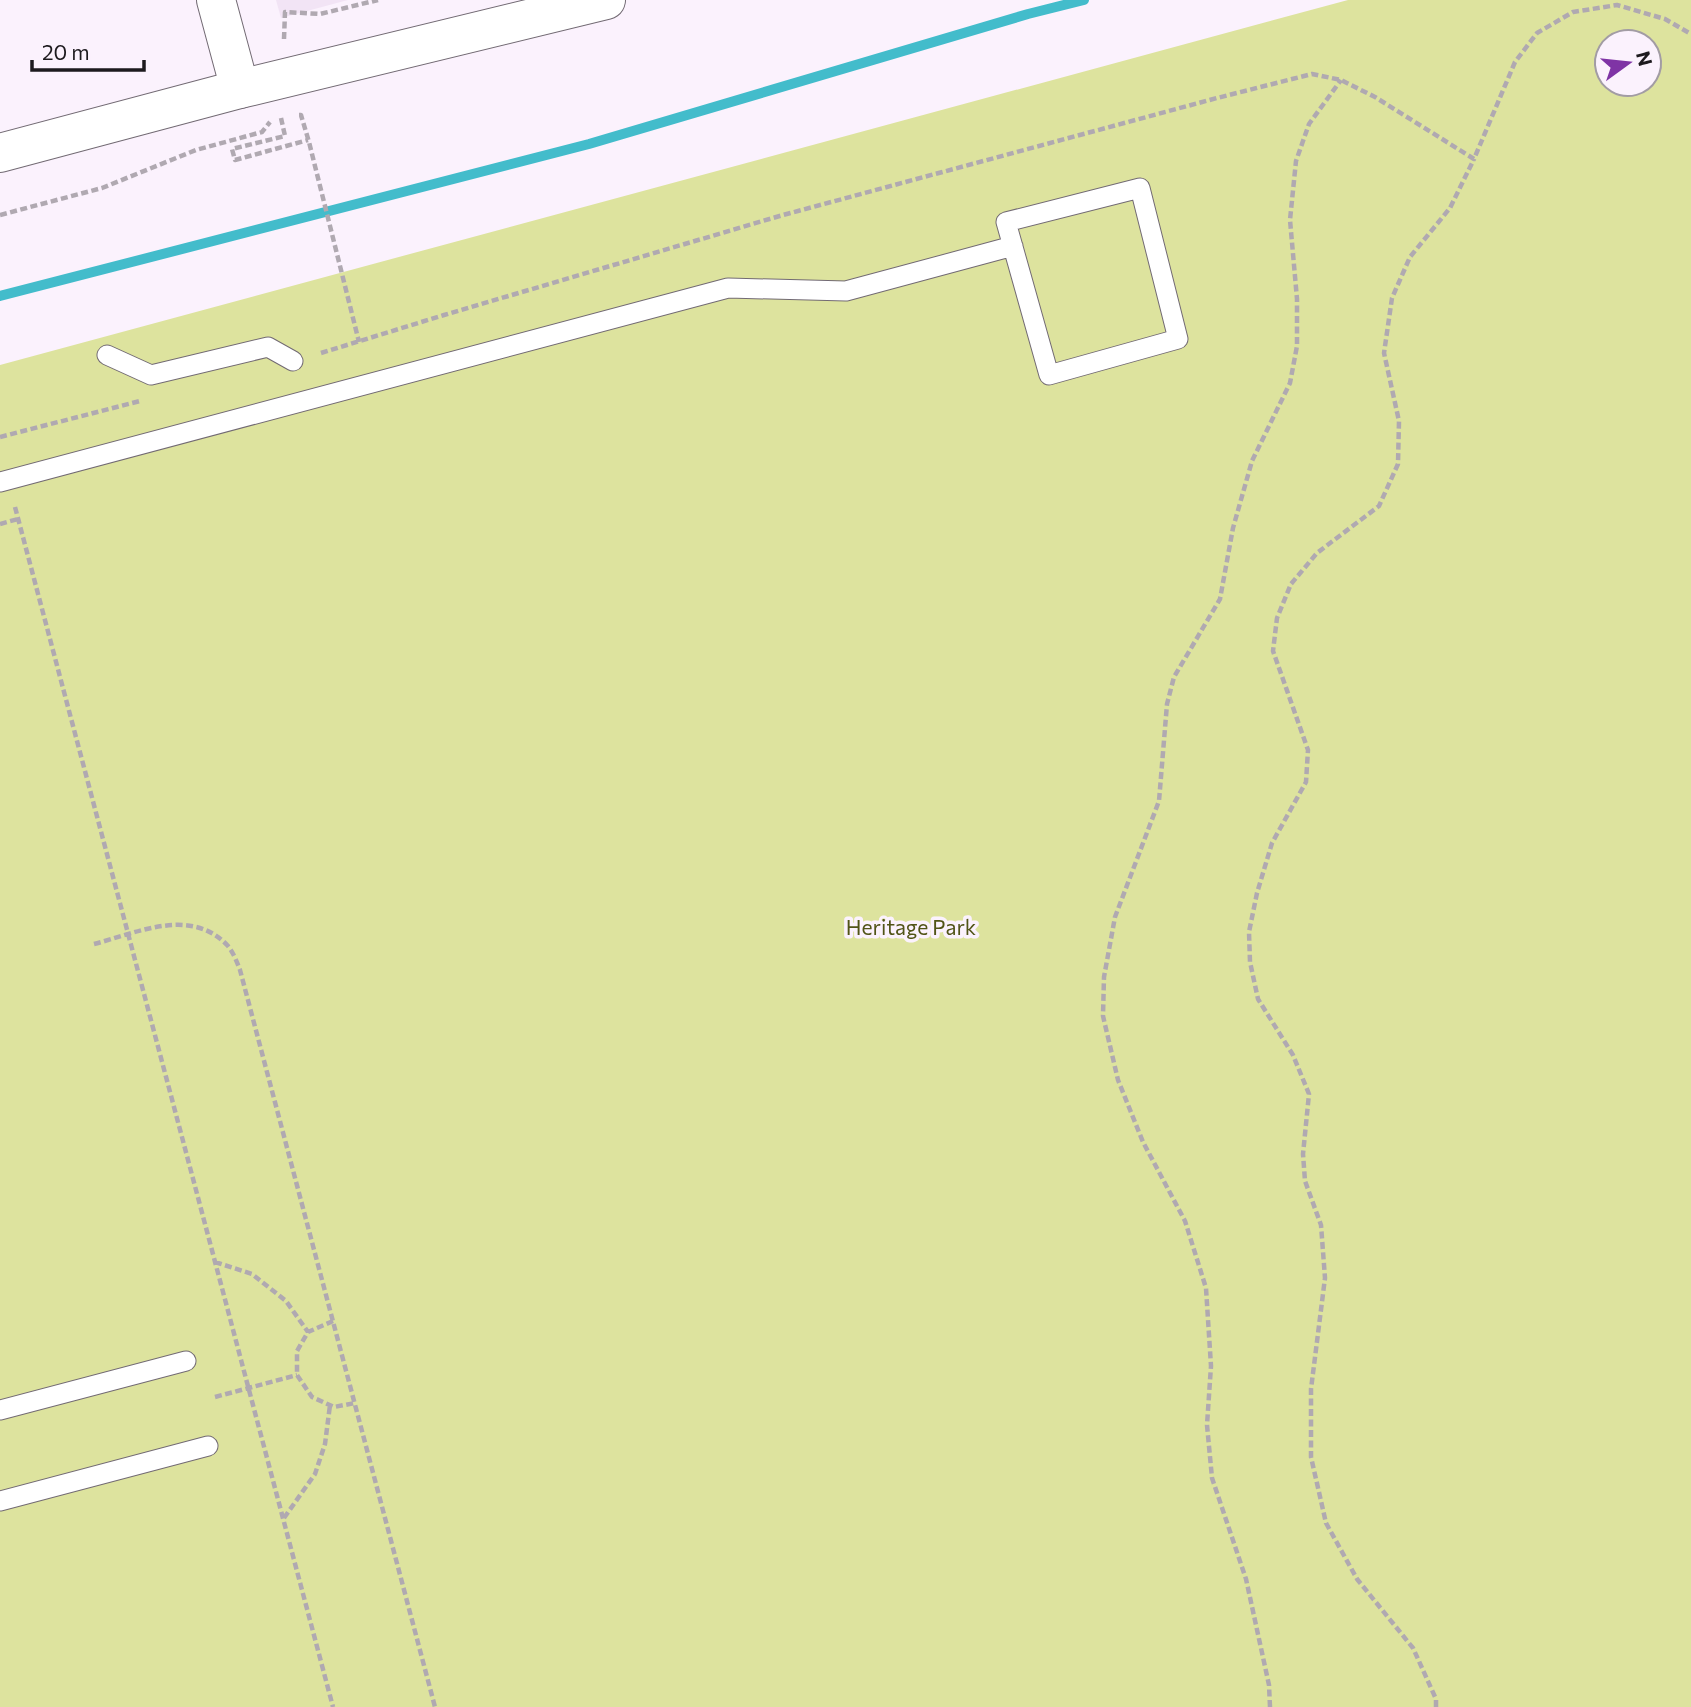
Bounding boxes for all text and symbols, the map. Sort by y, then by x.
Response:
scale bar [32,28,144,72]
north arrow [1593,28,1663,98]
text: 20 m [42,39,90,64]
text: N [1632,49,1658,68]
park label: Heritage Park [846,914,976,939]

